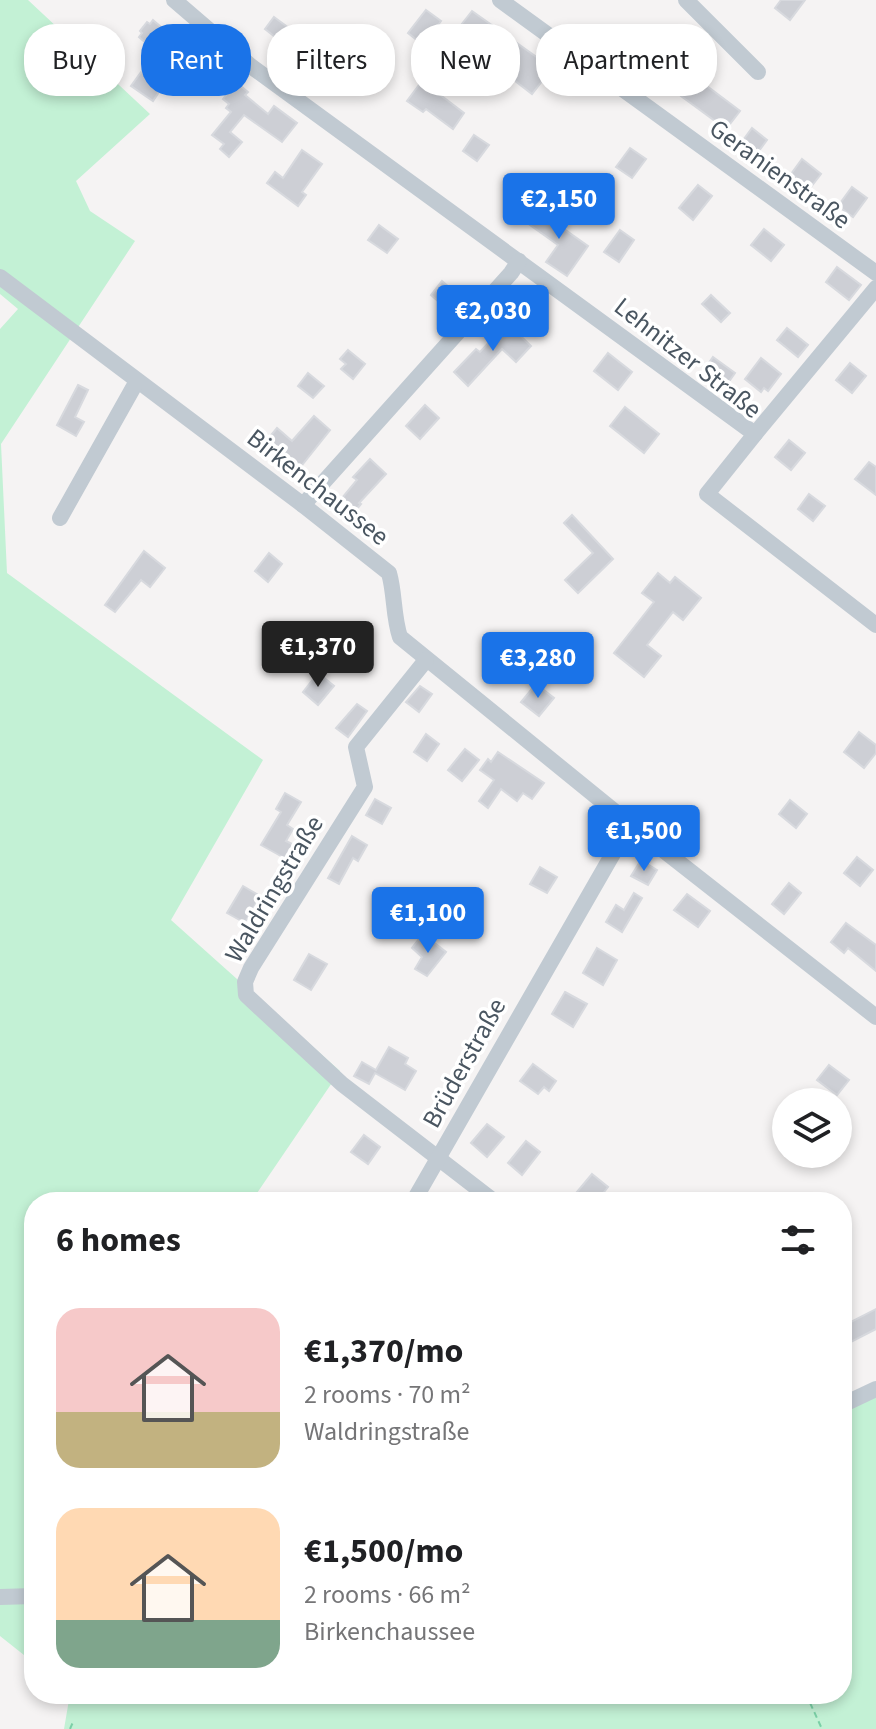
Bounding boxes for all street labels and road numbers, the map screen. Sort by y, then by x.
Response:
street label: Geranienstraße [702,110,858,238]
street label: Lehnitzer Straße [606,289,770,427]
street label: Birkenchaussee [239,420,397,554]
street label: Waldringstraße [216,809,332,969]
street label: Brüderstraße [413,991,515,1135]

